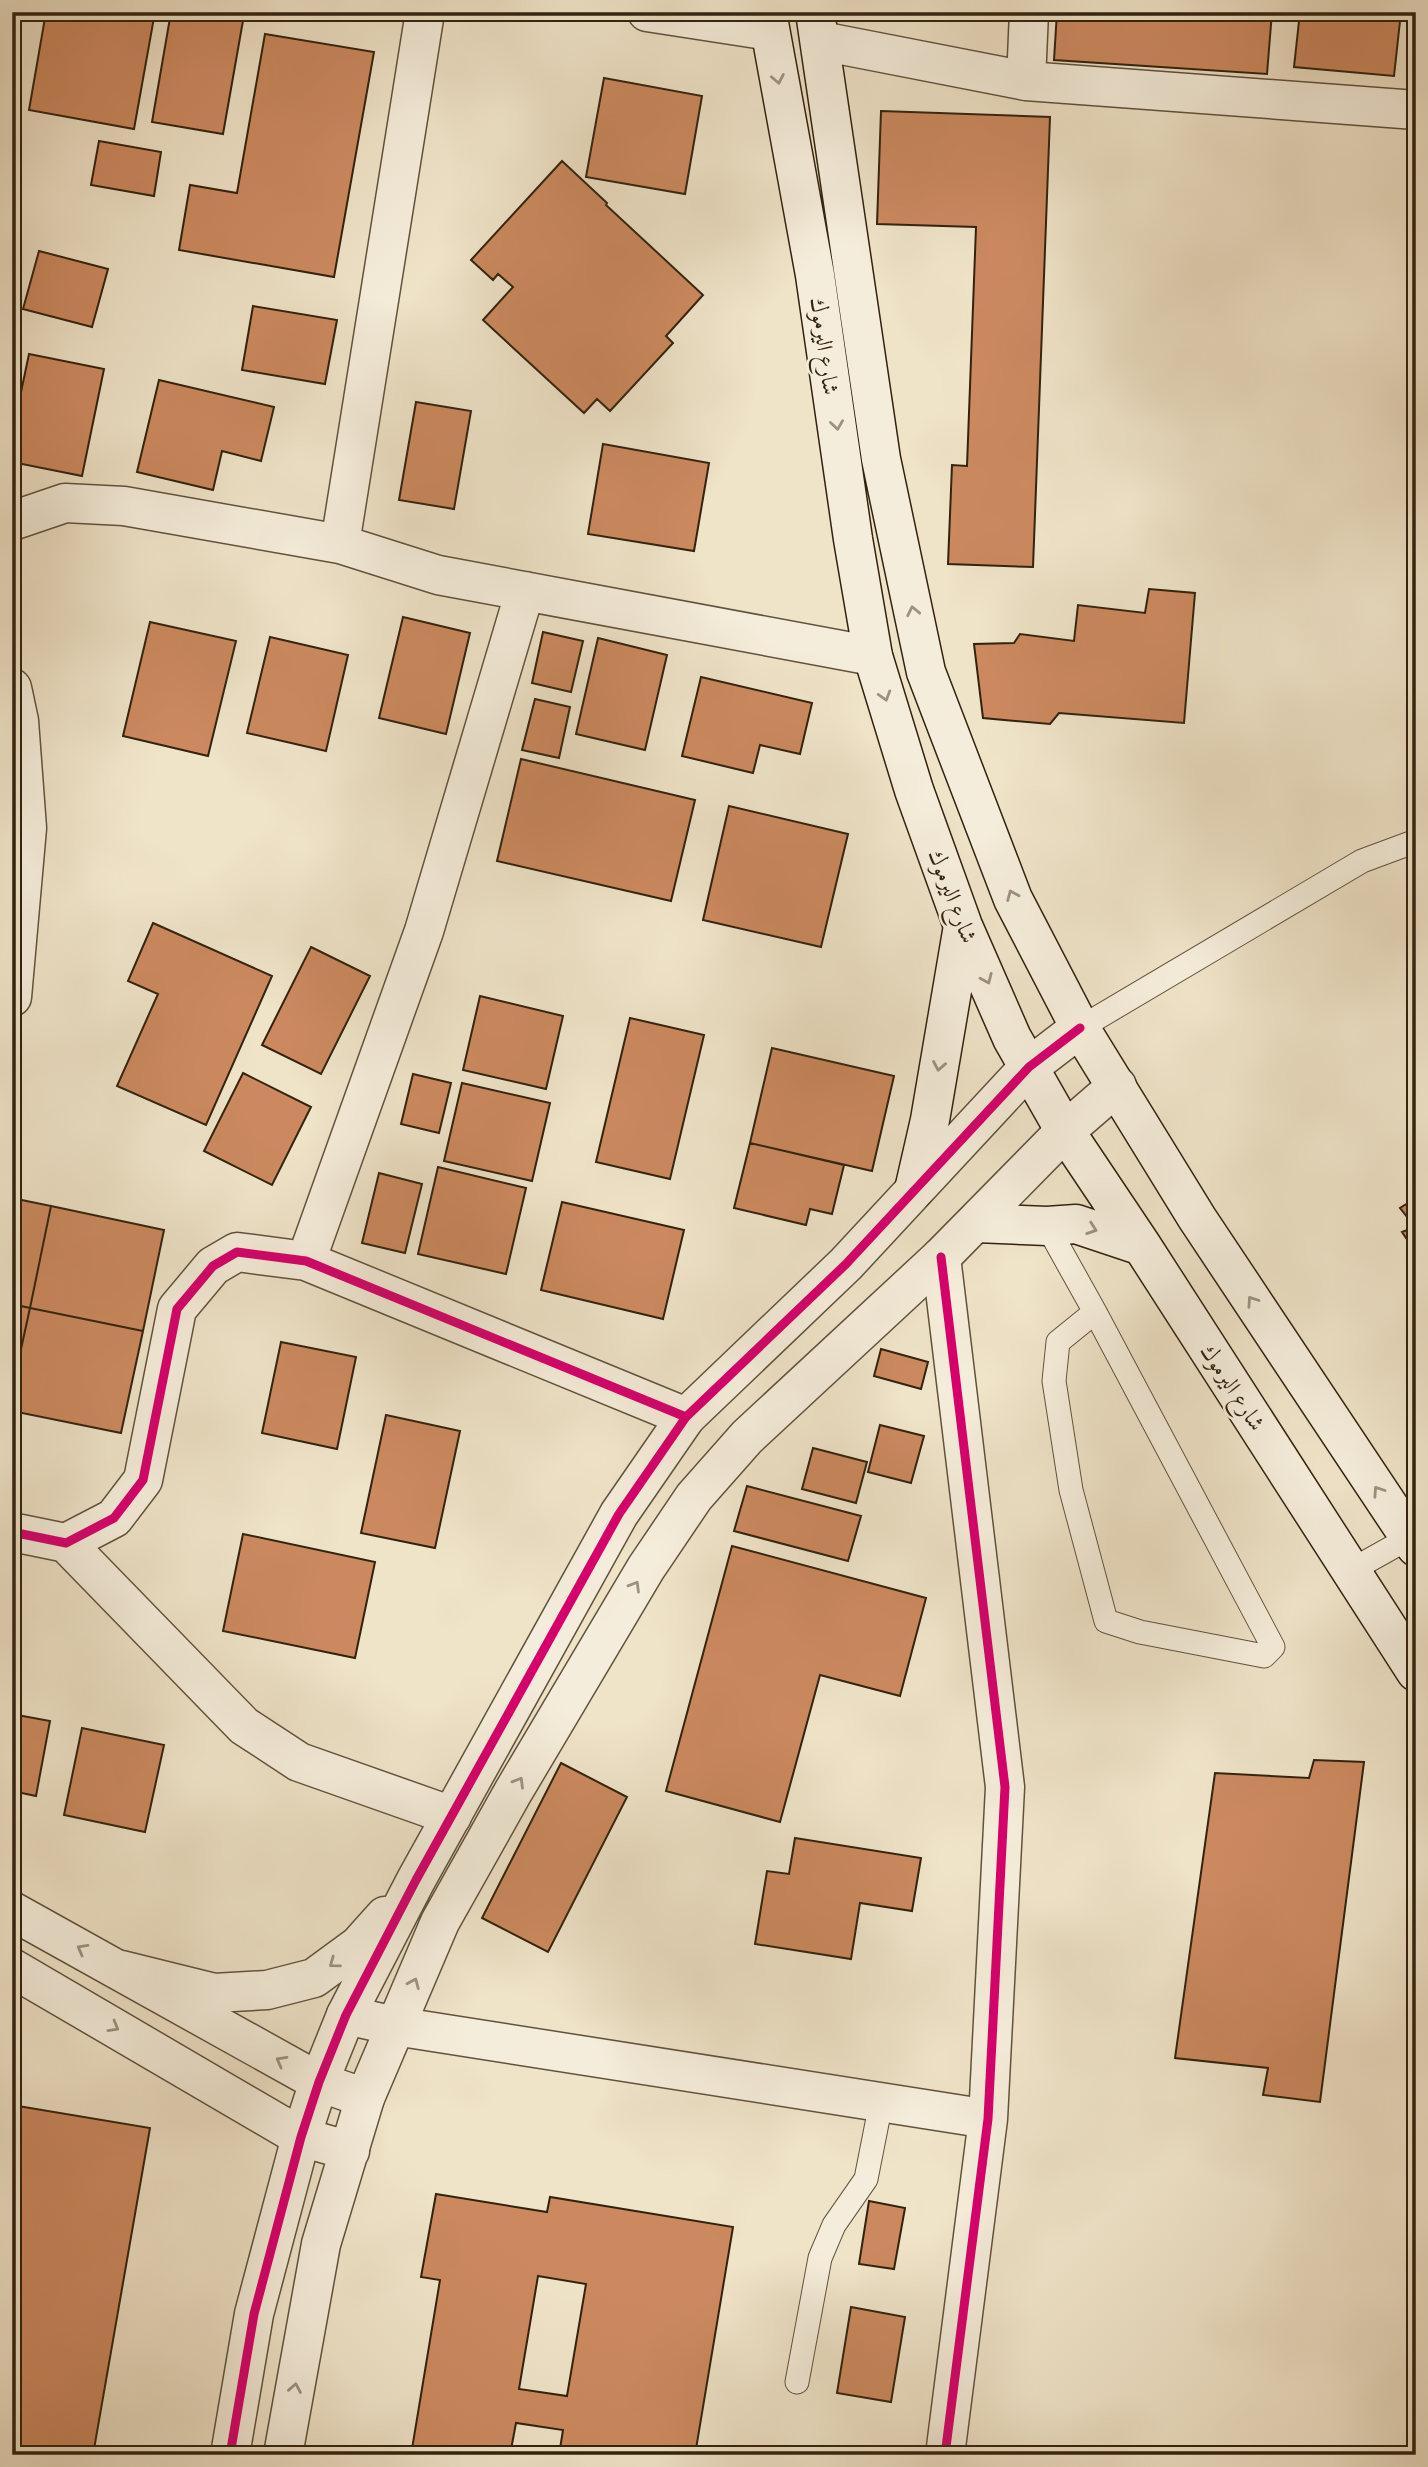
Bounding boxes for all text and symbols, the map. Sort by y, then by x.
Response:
one-way arrow [770,73,785,85]
street label: شارع اليرموك [798,295,847,397]
one-way arrow [829,419,844,430]
one-way arrow [907,605,922,617]
one-way arrow [877,690,892,702]
street label: شارع اليرموك [917,845,985,949]
one-way arrow [1006,890,1020,902]
one-way arrow [979,972,993,985]
one-way arrow [932,1060,947,1072]
one-way arrow [1085,1221,1097,1235]
one-way arrow [1248,1296,1260,1309]
street label: شارع اليرموك [1189,1338,1272,1439]
one-way arrow [1373,1485,1386,1498]
one-way arrow [627,1580,640,1593]
one-way arrow [511,1776,524,1789]
one-way arrow [77,1944,90,1957]
one-way arrow [329,1955,342,1968]
one-way arrow [406,1978,420,1990]
one-way arrow [106,2019,119,2032]
one-way arrow [276,2056,289,2069]
one-way arrow [287,2382,302,2394]

